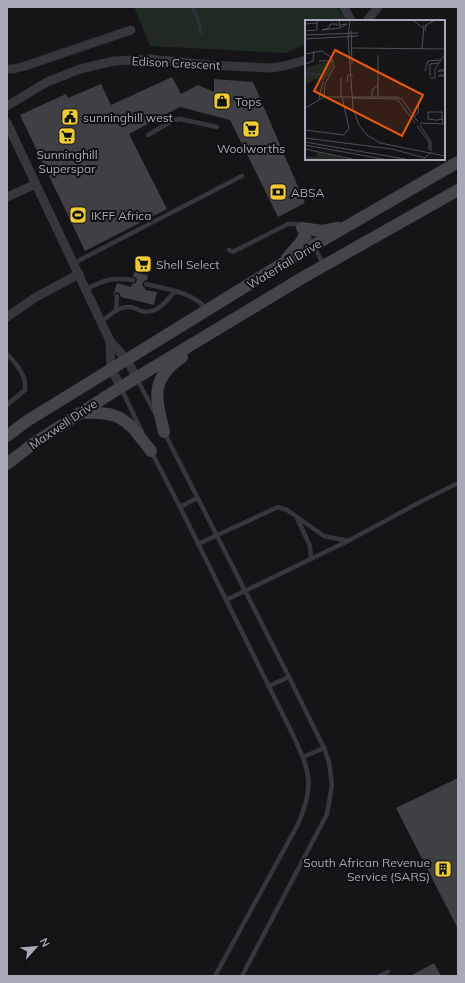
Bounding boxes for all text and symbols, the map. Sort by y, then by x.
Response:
inset map [305,20,445,160]
street label: Edison Crescent [131,53,221,73]
shop icon: Tops [212,91,232,111]
place label: Tops [235,94,261,109]
public building icon: sunninghill west [60,107,80,127]
place label: sunninghill west [83,110,173,125]
supermarket icon: Woolworths [241,119,261,139]
supermarket icon: Sunninghill Superspar [57,126,77,146]
place label: Woolworths [217,141,285,156]
place label: Sunninghill Superspar [36,147,98,176]
bank icon: ABSA [268,182,288,202]
place label: ABSA [291,185,324,200]
sports icon: IKFF Africa [68,205,88,225]
place label: IKFF Africa [91,208,151,223]
street label: Waterfall Drive [244,236,324,292]
supermarket icon: Shell Select [133,254,153,274]
place label: Shell Select [156,257,219,272]
street label: Maxwell Drive [26,396,100,452]
place label: South African Revenue Service (SARS) [303,855,430,884]
building icon: South African Revenue Service (SARS) [433,859,453,879]
north arrow [16,927,56,967]
text: N [37,936,53,949]

